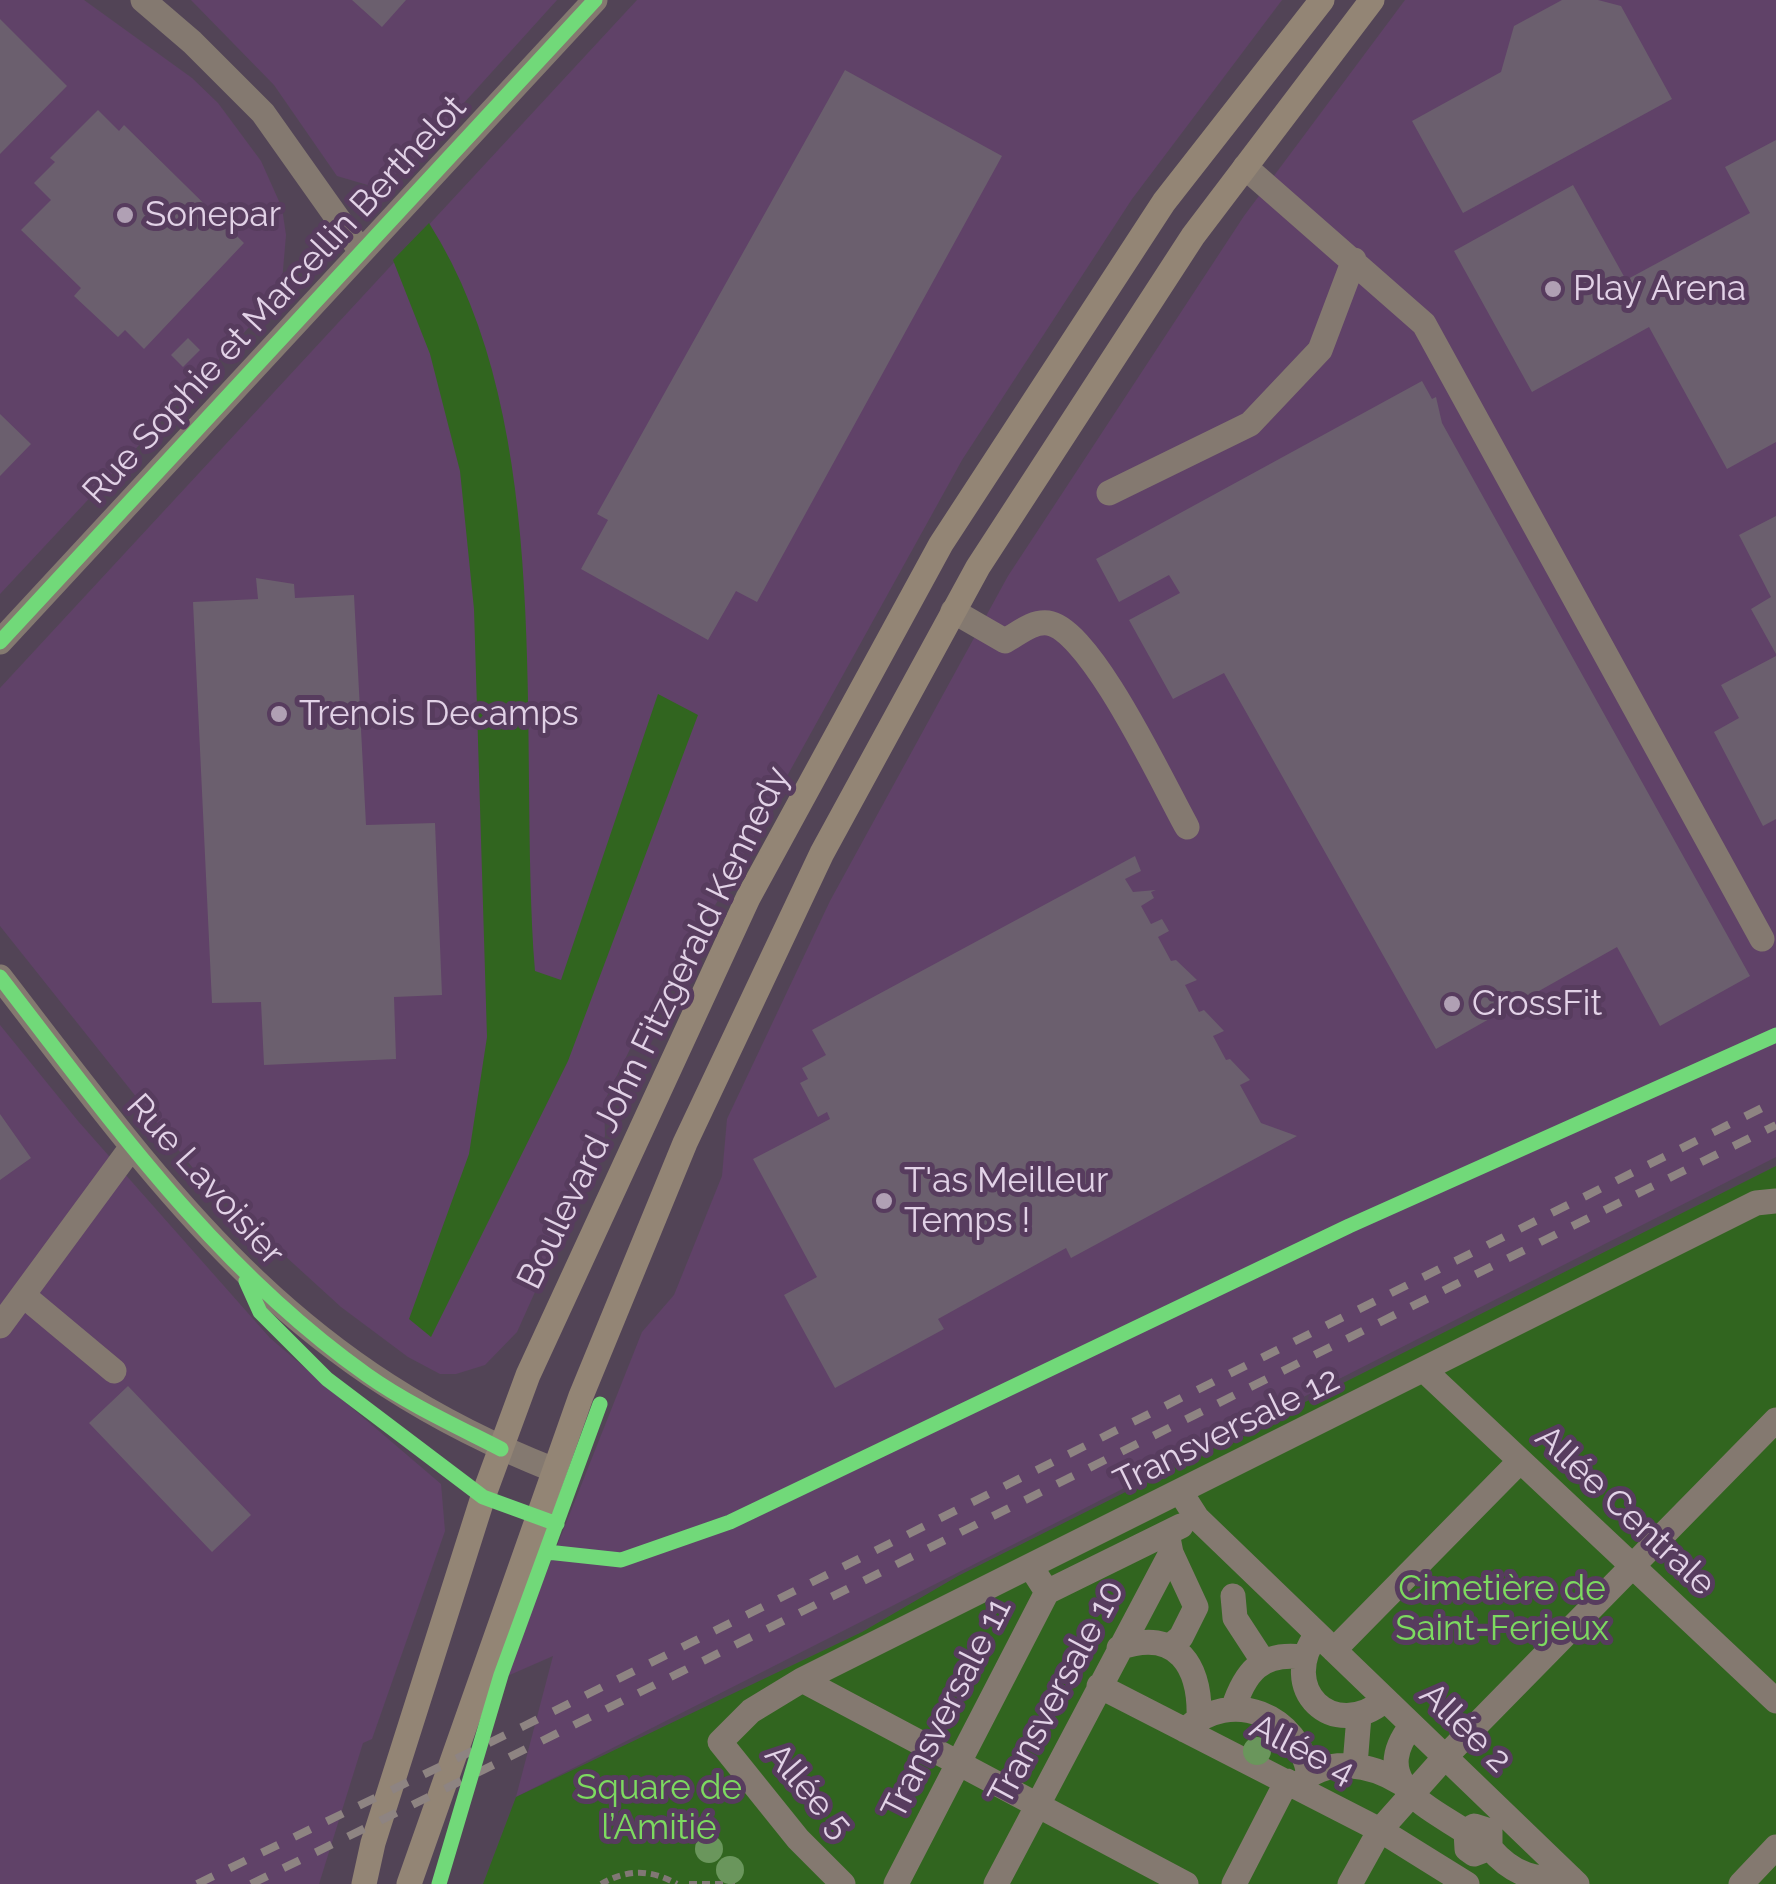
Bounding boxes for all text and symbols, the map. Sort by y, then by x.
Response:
street label: Rue Sophie et Marcellin Berthelot [75,87,475,513]
place label: Sonepar [145,194,281,236]
marker: Sonepar [114,204,136,226]
place label: Play Arena [1573,268,1746,310]
marker: Play Arena [1542,278,1564,300]
place label: Trenois Decamps [299,693,579,735]
marker: Trenois Decamps [268,703,290,725]
street label: Boulevard John Fitzgerald Kennedy [509,760,799,1296]
place label: CrossFit [1472,983,1602,1025]
marker: CrossFit [1441,993,1463,1015]
street label: Rue Lavoisier [117,1086,293,1274]
place label: T'as Meilleur Temps ! [904,1160,1108,1242]
marker: T'as Meilleur Temps ! [873,1190,895,1212]
street label: Transversale 12 [1107,1358,1347,1504]
street label: Allée Centrale [1526,1417,1724,1605]
park label: Cimetière de Saint-Ferjeux [1395,1568,1609,1650]
street label: Transversale 10 [980,1573,1134,1813]
street label: Transversale 11 [873,1592,1021,1826]
street label: Allée 2 [1411,1674,1519,1782]
street label: Allée 4 [1243,1706,1361,1794]
street label: Allée 5 [755,1735,861,1847]
park label: Square de l’Amitié [576,1767,742,1849]

